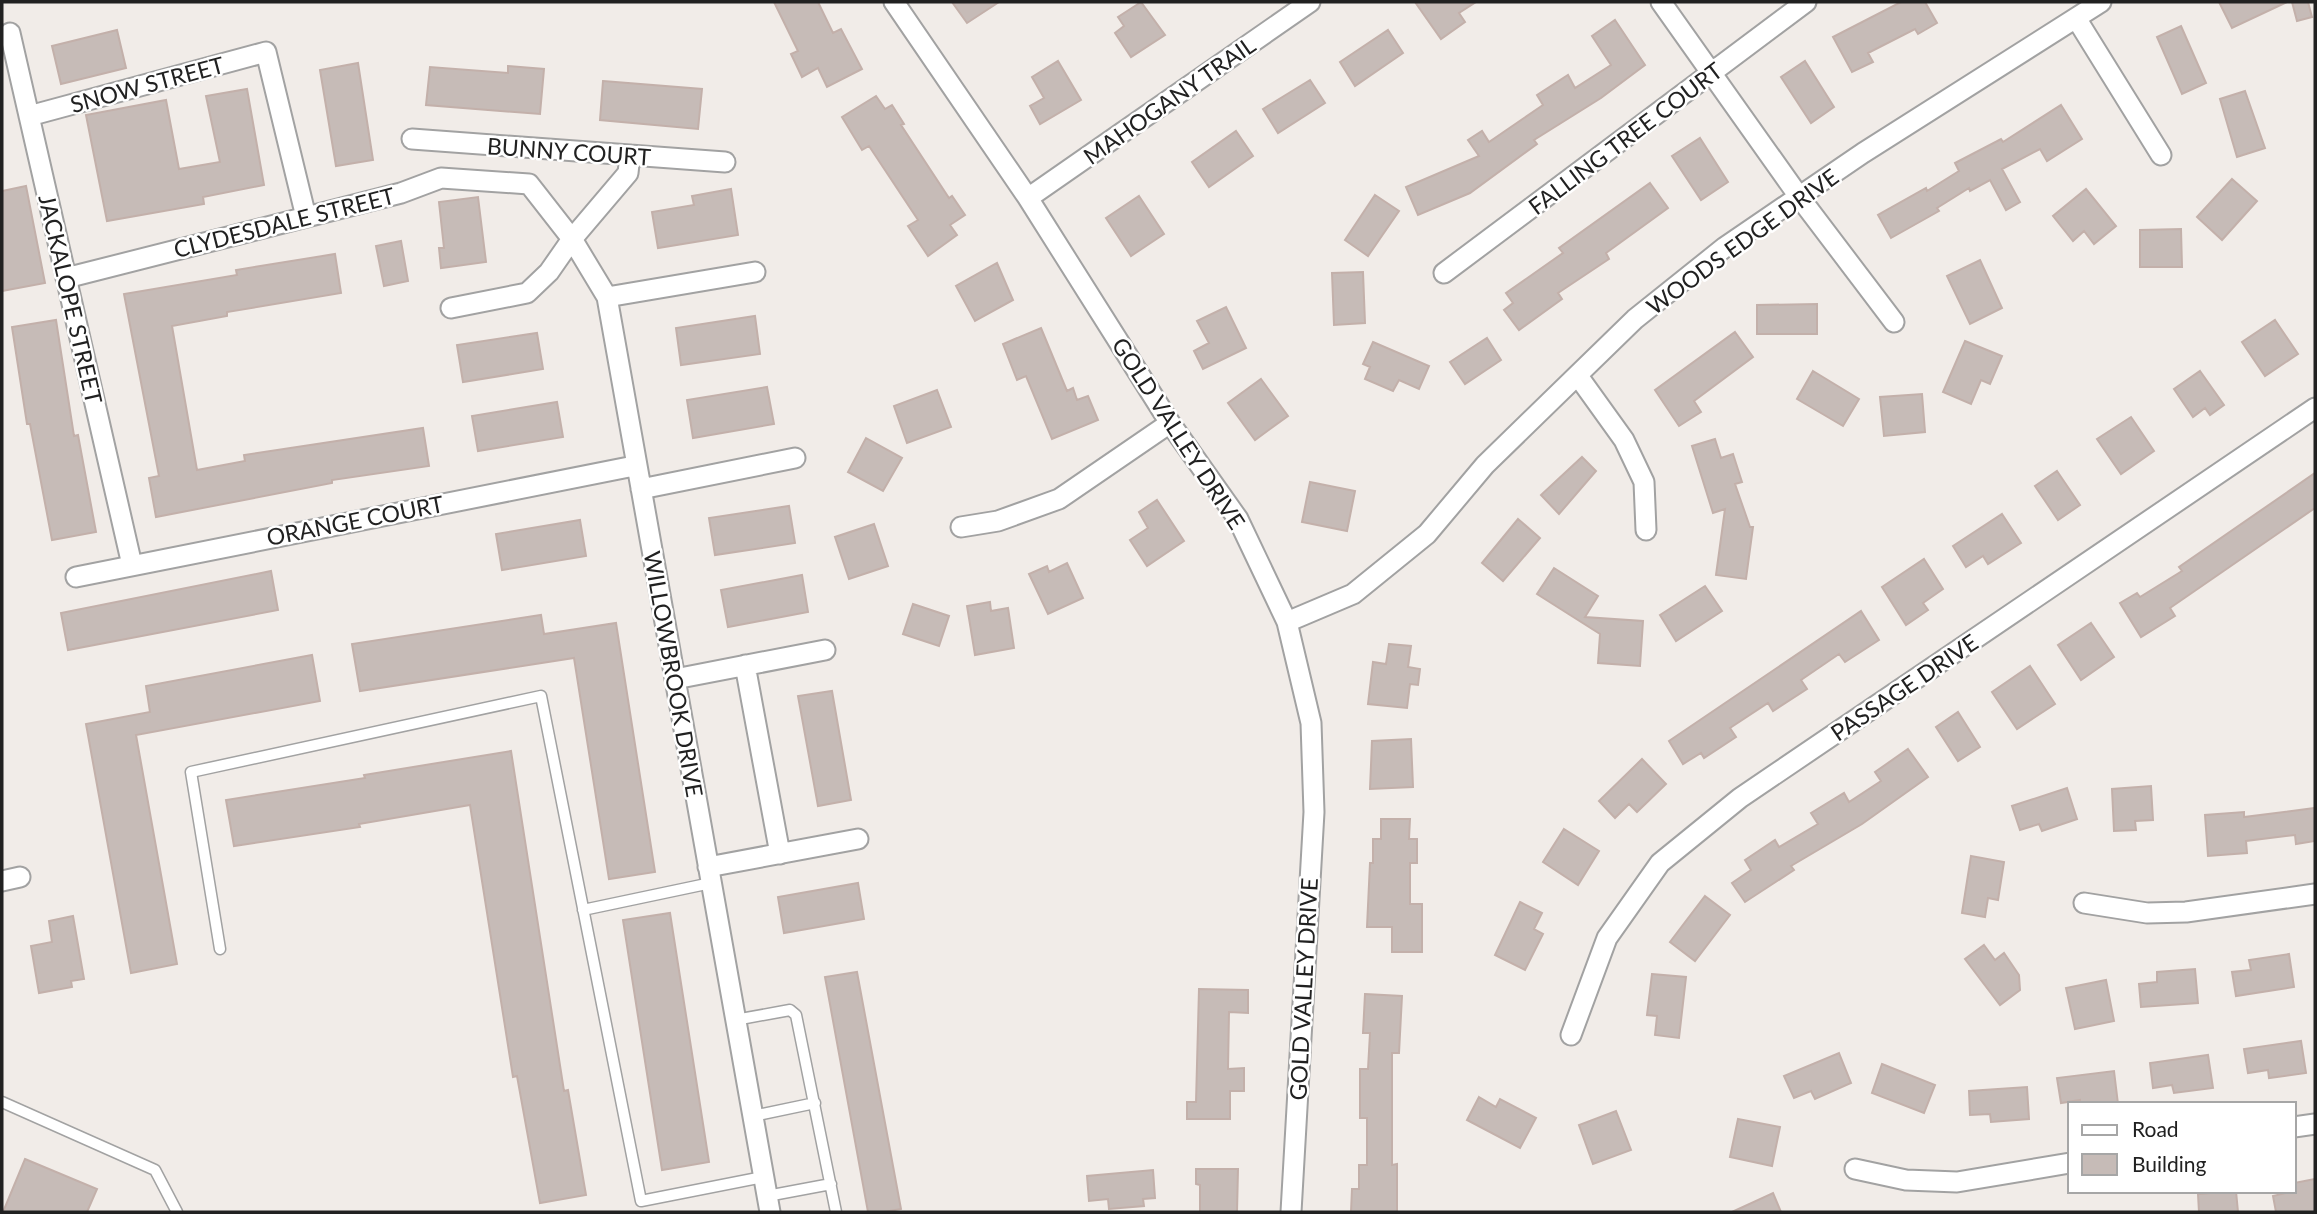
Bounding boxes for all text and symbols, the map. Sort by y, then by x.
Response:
street label: MAHOGANY TRAIL [1078,30,1260,170]
street label: SNOW STREET [67,50,227,118]
street label: FALLING TREE COURT [1523,56,1728,220]
street label: BUNNY COURT [486,131,652,171]
street label: WOODS EDGE DRIVE [1641,162,1843,320]
street label: CLYDESDALE STREET [171,181,398,263]
street label: JACKALOPE STREET [33,192,109,407]
street label: GOLD VALLEY DRIVE [1107,332,1251,534]
street label: ORANGE COURT [264,489,446,551]
street label: WILLOWBROOK DRIVE [639,549,709,799]
street label: PASSAGE DRIVE [1825,628,1983,746]
street label: GOLD VALLEY DRIVE [1283,877,1323,1101]
legend [2068,1102,2296,1193]
text: Road [2132,1116,2179,1141]
text: Building [2132,1151,2207,1176]

